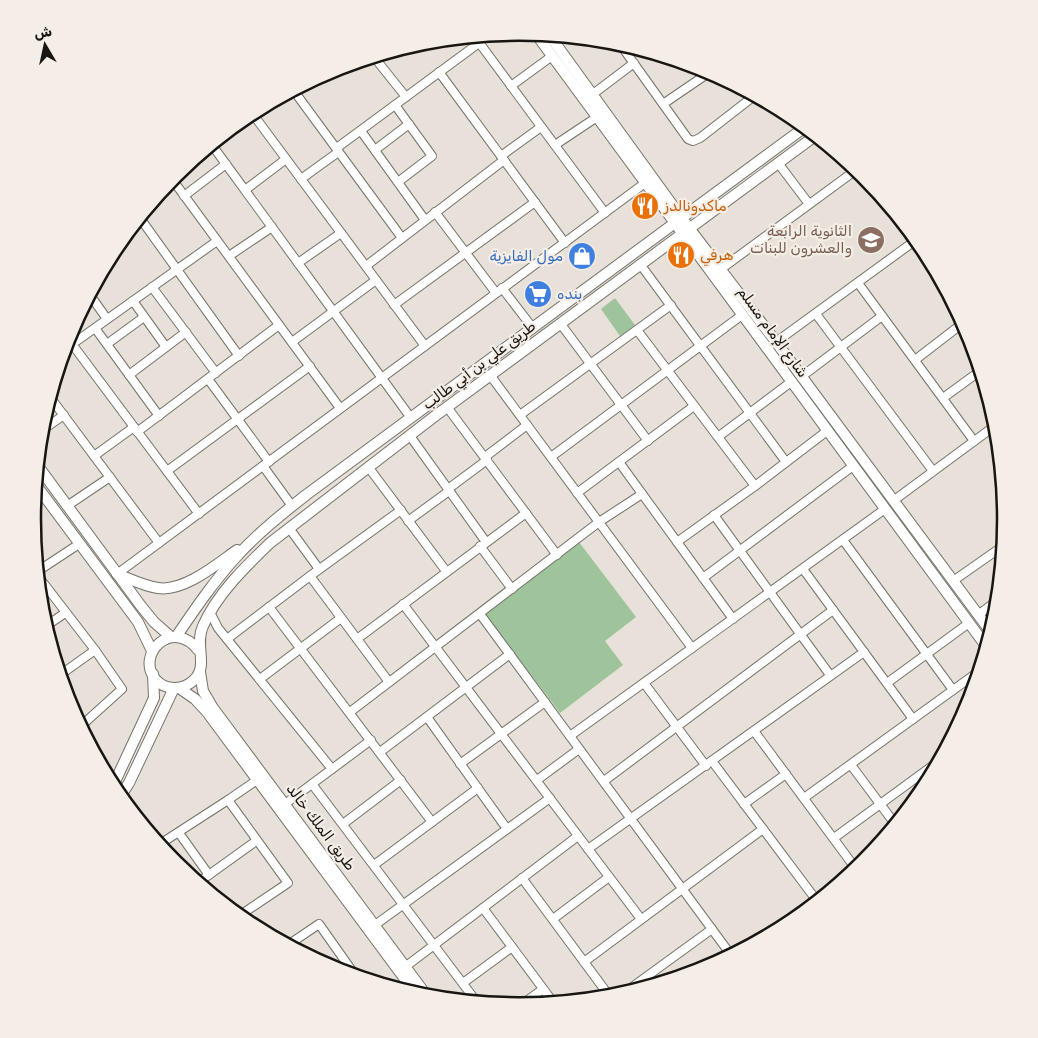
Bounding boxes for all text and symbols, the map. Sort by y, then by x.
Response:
north arrow [20,20,70,70]
text: ش [33,23,53,42]
restaurant icon: ماكدونالدز [630,191,660,221]
place label: ماكدونالدز [663,197,727,216]
place label: الثانوية الرابعة والعشرون للبنات [750,222,852,258]
school or university icon: الثانوية الرابعة والعشرون للبنات [856,225,886,255]
restaurant icon: هرفي [666,240,696,270]
shop icon: مول الفايزية [567,241,597,271]
place label: هرفي [700,246,733,267]
place label: مول الفايزية [490,247,563,265]
supermarket icon: بنده [523,279,553,309]
street label: شارع الإمام مسلم [732,283,812,382]
place label: بنده [557,285,582,303]
street label: طريق علي بن أبي طالب [419,317,541,416]
street label: طريق الملك خالد [282,780,360,874]

